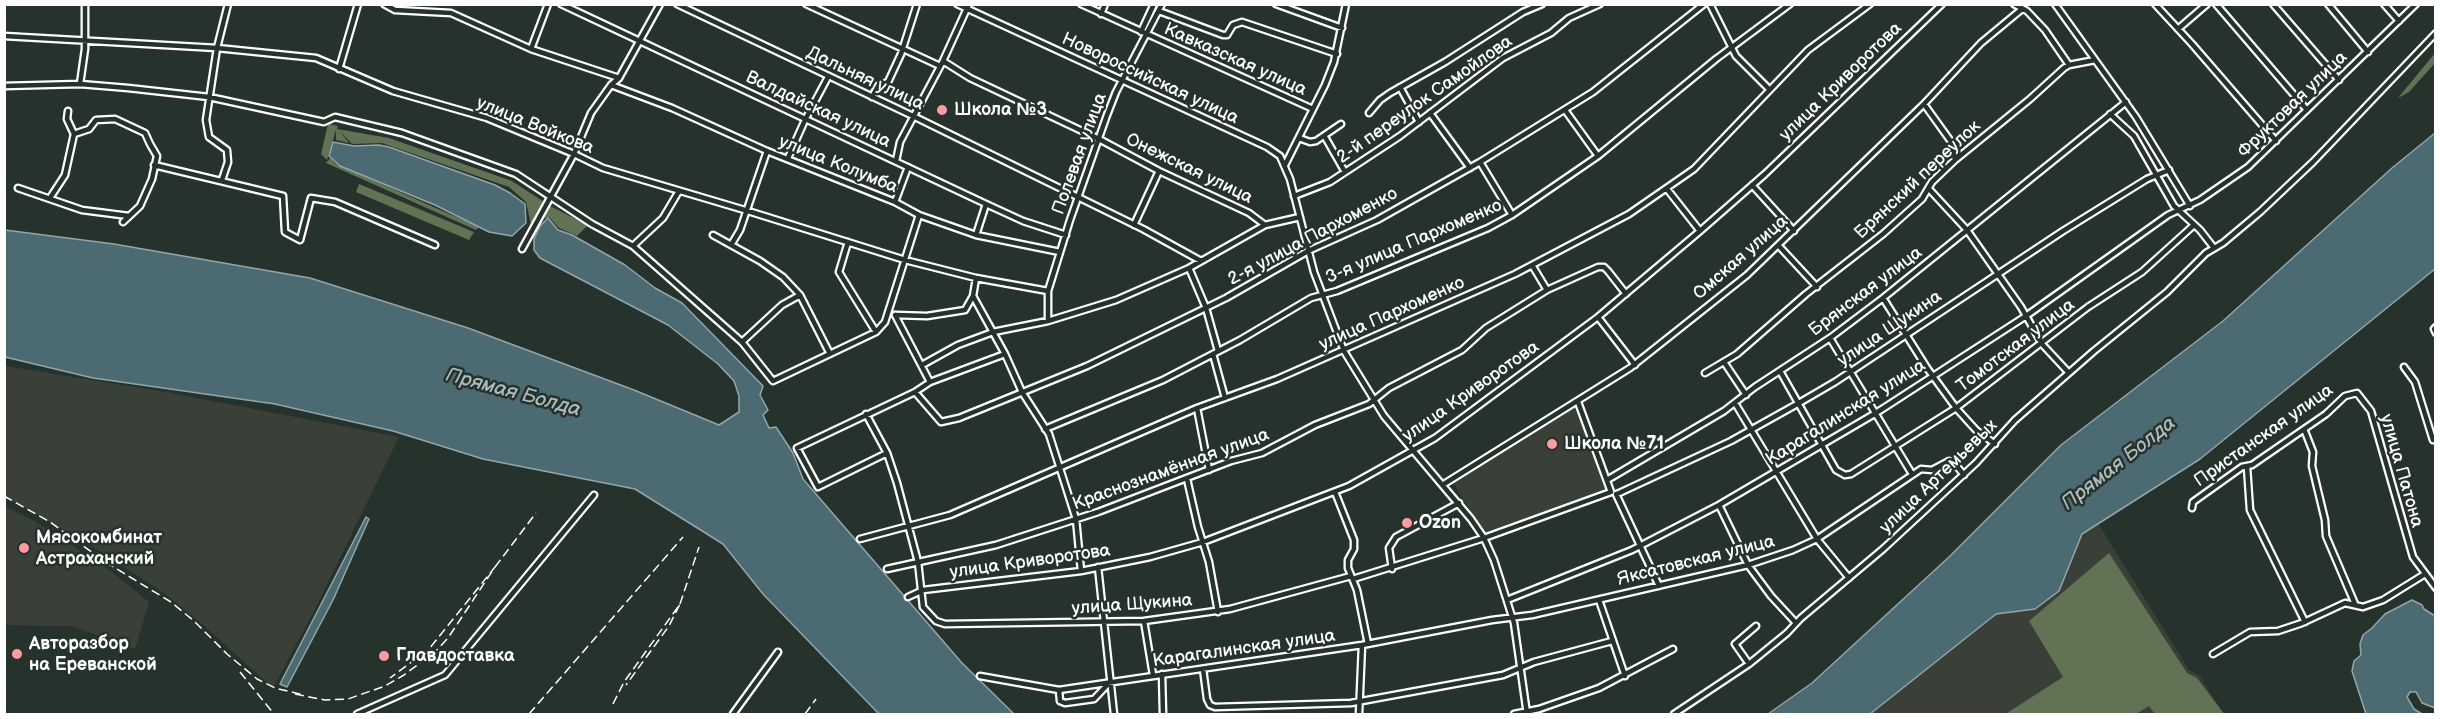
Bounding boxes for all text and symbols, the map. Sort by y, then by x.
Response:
street label: улица Криворотова [1775,18,1907,146]
street label: Кавказская улица [1160,19,1310,101]
street label: Новороссийская улица [1058,29,1242,129]
street label: 2-й переулок Самойлова [1333,31,1517,169]
street label: Дальняя улица [803,42,927,116]
street label: Фруктовая улица [2234,47,2352,163]
street label: Валдайская улица [742,67,894,153]
street label: Полевая улица [1048,90,1112,218]
street label: улица Войкова [473,93,597,159]
place label: Школа №3 [954,99,1047,121]
marker: Школа №3 [935,103,949,117]
street label: Брянский переулок [1850,116,1986,244]
street label: Онежская улица [1122,129,1256,209]
street label: улица Колумба [775,131,901,199]
street label: 2-я улица Пархоменко [1225,183,1401,291]
street label: 3-я улица Пархоменко [1323,195,1505,289]
street label: Омская улица [1689,211,1793,305]
street label: Брянская улица [1805,242,1927,342]
street label: улица Пархоменко [1316,272,1468,356]
street label: улица Щукина [1834,286,1946,372]
street label: Томотская улица [1953,295,2079,397]
street label: улица Криворотова [1398,337,1544,447]
street label: Карагалинская улица [1762,355,1930,471]
water label: Прямая Болда [443,363,583,423]
street label: Пристанская улица [2190,380,2338,492]
water label: Прямая Болда [2057,412,2181,516]
street label: улица Патона [2374,412,2428,530]
street label: улица Артемьевых [1876,415,2002,539]
street label: Краснознамённая улица [1070,424,1272,516]
place label: Школа №71 [1564,433,1664,455]
marker: Школа №71 [1545,437,1559,451]
place label: Ozon [1419,512,1461,534]
marker: Ozon [1400,516,1414,530]
place label: Мясокомбинат Астраханский [36,527,162,570]
street label: Яксатовская улица [1615,531,1777,591]
street label: улица Криворотова [948,540,1112,584]
marker: Мясокомбинат Астраханский [17,541,31,555]
street label: улица Щукина [1071,590,1193,620]
street label: Карагалинская улица [1151,625,1337,673]
place label: Авторазбор на Ереванской [29,633,157,676]
place label: Главдоставка [396,645,514,667]
marker: Авторазбор на Ереванской [10,647,24,661]
marker: Главдоставка [377,649,391,663]

